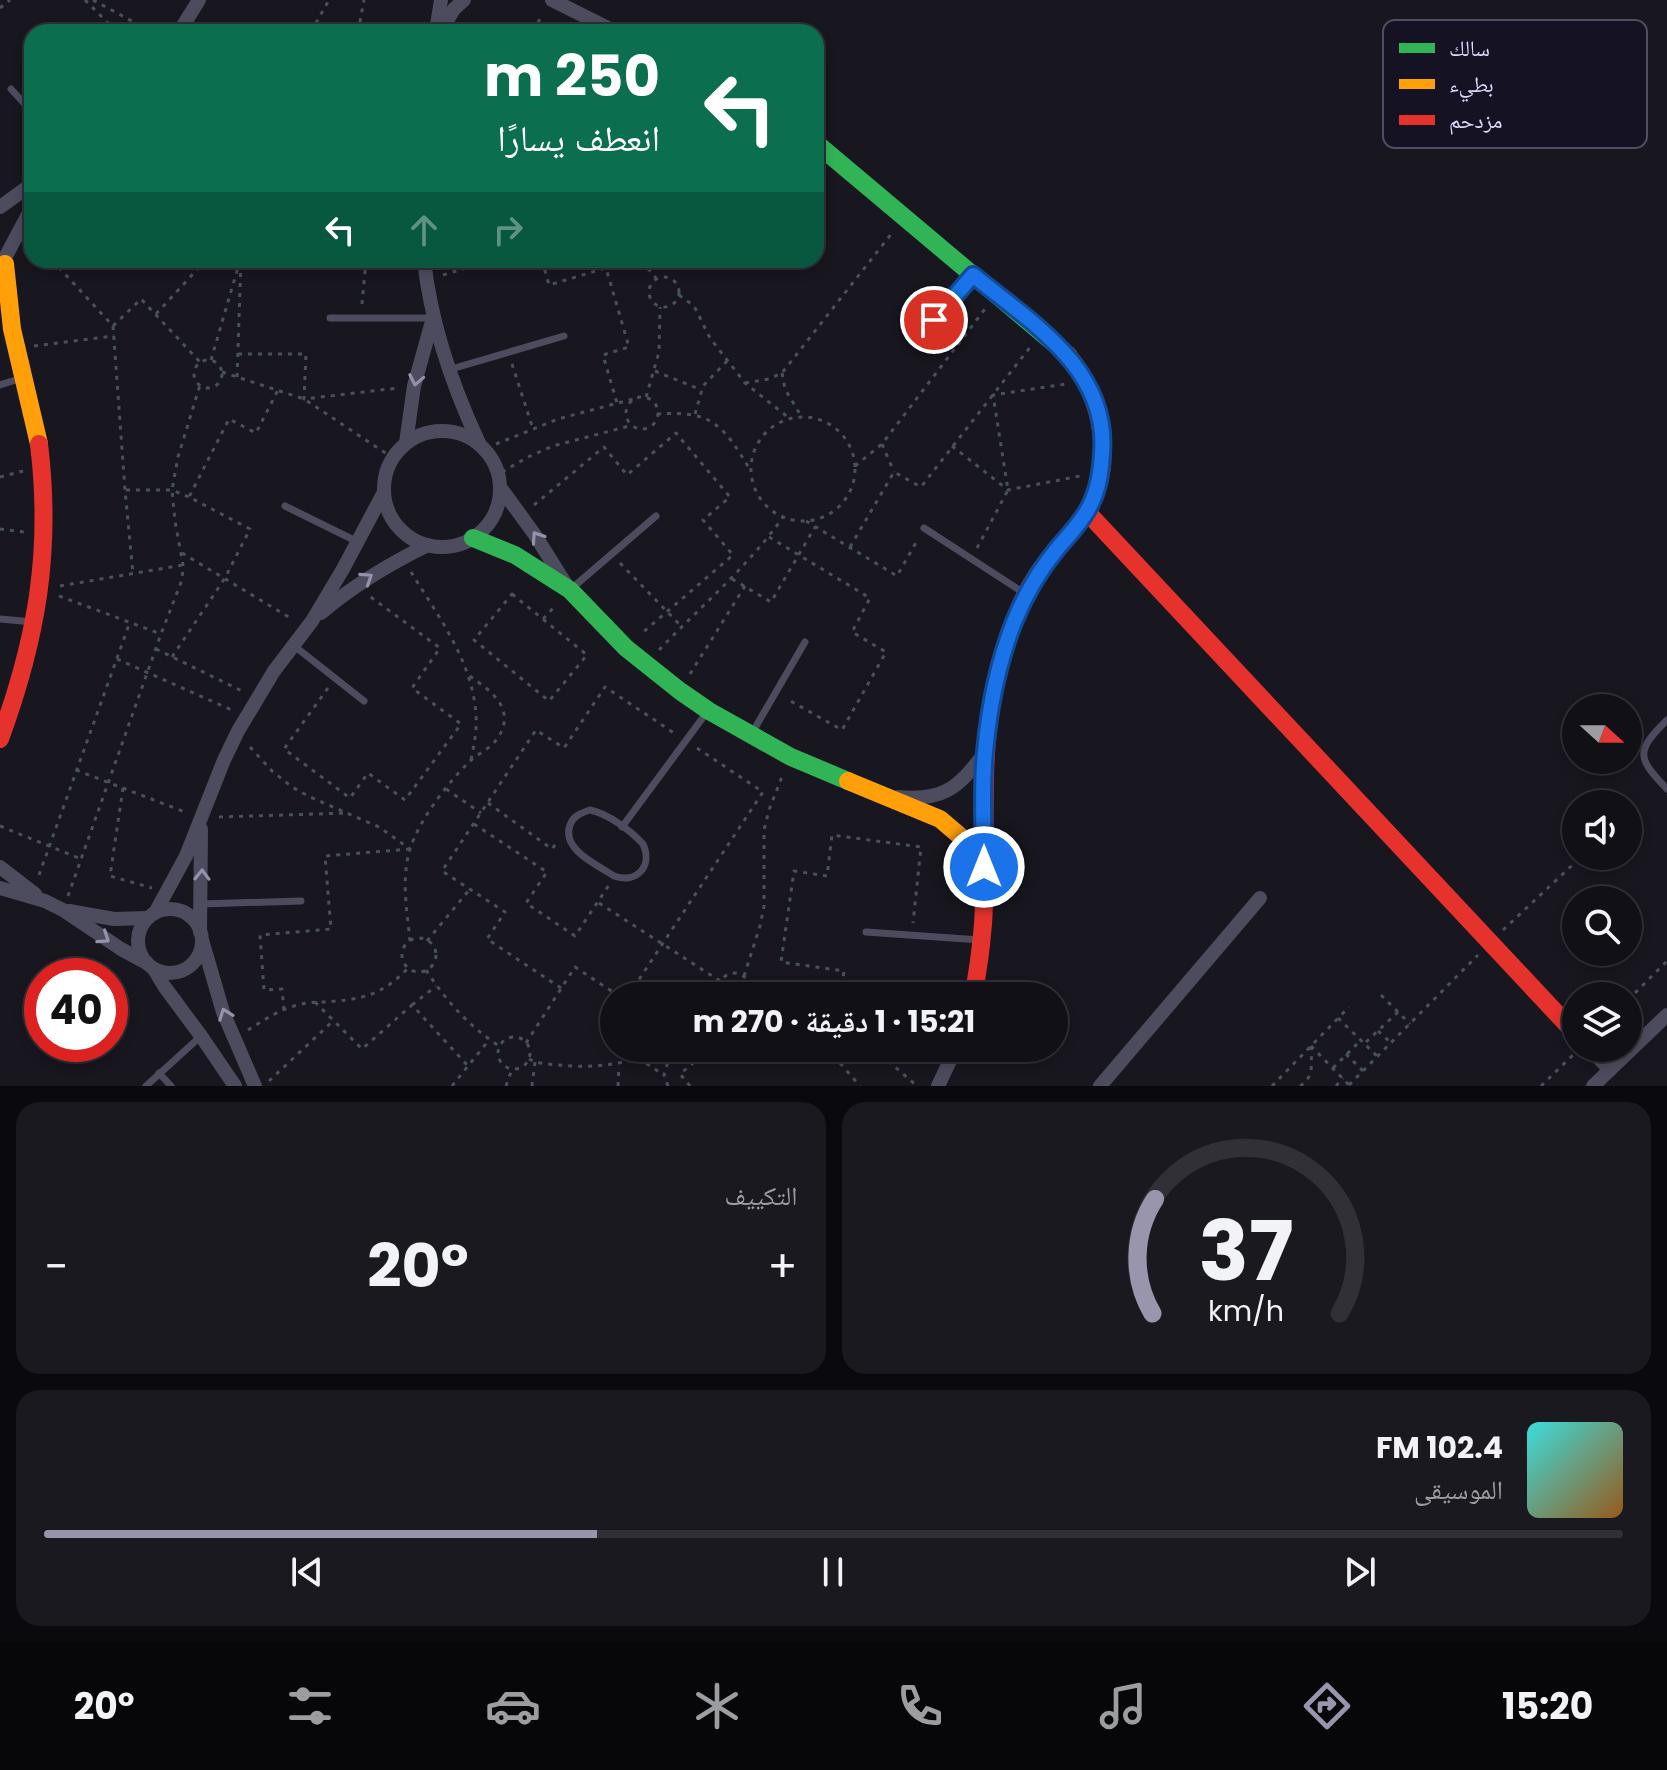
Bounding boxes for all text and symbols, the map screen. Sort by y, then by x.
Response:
legend [1383,20,1647,148]
text: سالك [1449,33,1490,64]
text: 250 m [484,37,660,116]
icon: left [688,56,792,160]
text: بطيء [1449,69,1494,102]
text: مزدحم [1449,105,1503,136]
text: انعطف يسارًا [497,113,660,164]
icon: left [318,208,362,252]
icon: ahead [402,208,446,252]
icon: right [486,208,530,252]
pin [900,286,968,354]
icon: arrive [912,298,956,342]
one-way arrow [408,373,425,386]
one-way arrow [532,532,547,546]
one-way arrow [358,573,372,588]
north arrow [1562,694,1642,774]
map controls [1562,694,1642,1062]
button: sound [1562,790,1642,870]
position arrow [942,825,1026,909]
one-way arrow [193,868,211,881]
button: search [1562,886,1642,966]
one-way arrow [95,928,109,943]
speed limit sign: 40 [24,958,128,1062]
button: layers [1562,982,1642,1062]
text: 15:21 · 1 دقيقة · 270 m [693,1000,975,1043]
one-way arrow [218,1008,234,1022]
text: التكييف [725,1178,798,1214]
text: 37 [1199,1193,1294,1309]
text: 20° [367,1224,468,1308]
text: − [44,1236,68,1297]
text: + [767,1236,797,1297]
text: km/h [1208,1291,1284,1331]
text: 102.4 FM [1376,1426,1503,1469]
text: الموسيقى [1414,1472,1503,1508]
icon: previous [285,1550,329,1594]
icon: pause [811,1550,855,1594]
icon: next [1338,1550,1382,1594]
icon: filters [282,1678,338,1734]
icon: car [485,1678,541,1734]
icon: climate [689,1678,745,1734]
icon: phone [892,1678,948,1734]
icon: music [1095,1678,1151,1734]
icon: directions [1299,1678,1355,1734]
text: 20° [74,1681,134,1732]
text: 15:20 [1502,1681,1593,1732]

